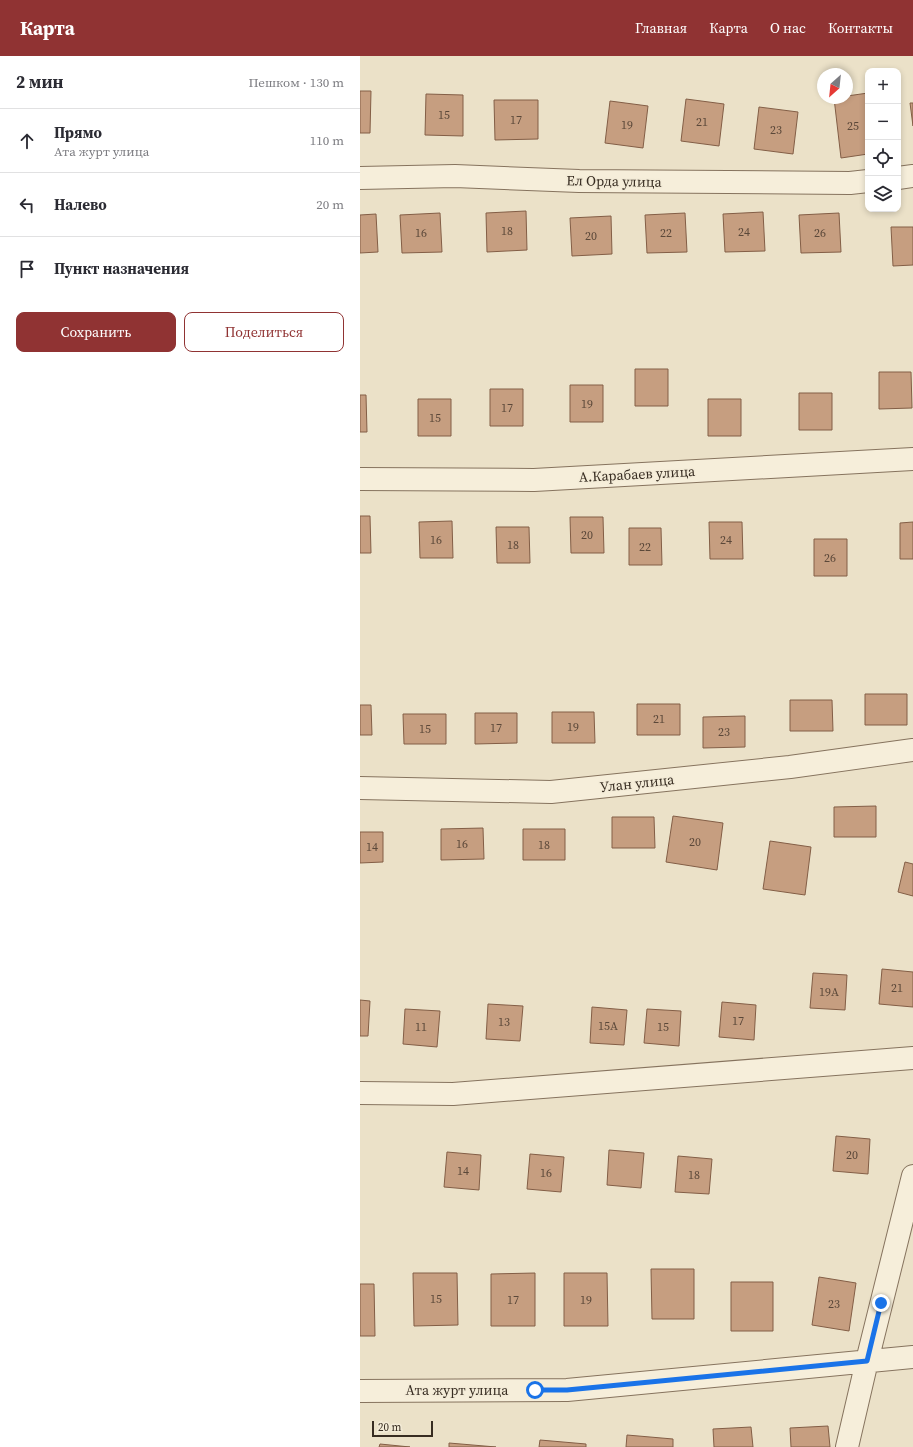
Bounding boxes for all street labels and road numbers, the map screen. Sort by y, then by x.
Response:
street label: Ел Орда улица [566,170,663,192]
street label: А.Карабаев улица [578,461,697,487]
street label: Улан улица [599,769,676,797]
street label: Ата журт улица [406,1380,509,1400]

